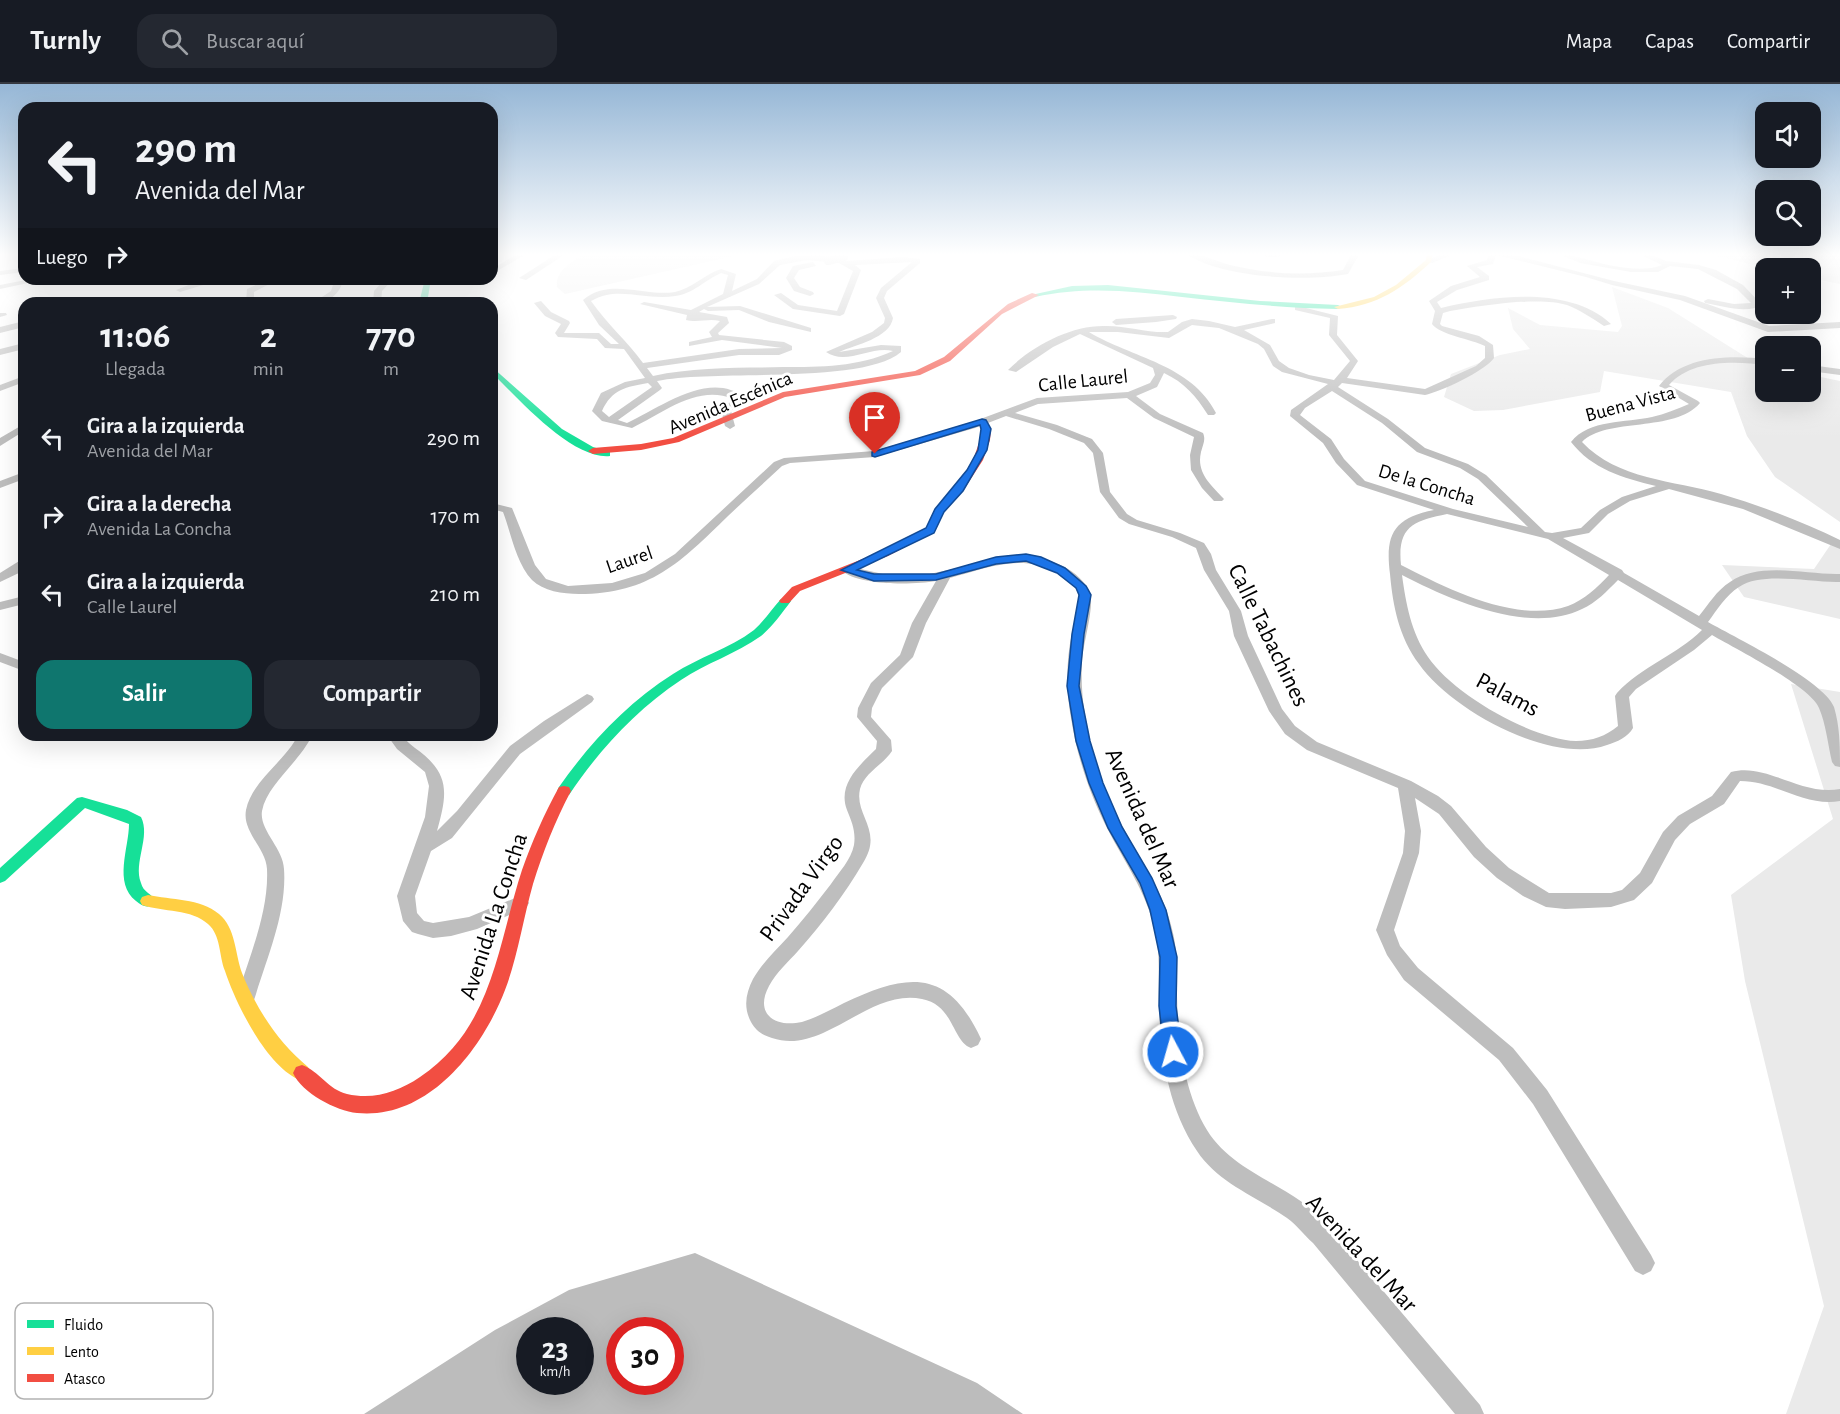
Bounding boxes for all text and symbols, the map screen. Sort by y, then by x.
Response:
search box [137,14,557,68]
icon: search [158,25,191,58]
text: Turnly [30,27,101,55]
text: Buscar aquí [206,30,304,52]
text: Mapa [1566,31,1612,52]
text: Capas [1645,31,1694,52]
text: Compartir [1727,31,1810,52]
map controls [1755,102,1821,402]
button: sound [1755,102,1821,168]
icon: left [36,126,114,204]
text: 290 m [135,128,237,170]
text: Avenida del Mar [135,177,304,204]
button: search [1755,180,1821,246]
icon: right [100,240,133,273]
text: Luego [36,246,88,268]
button: + [1755,258,1821,324]
text: 11:06 [100,318,170,354]
text: 2 [260,318,277,354]
text: 770 [366,318,416,354]
button: − [1755,336,1821,402]
text: Llegada [105,359,166,379]
text: min [253,359,284,379]
text: m [383,359,399,379]
street label: Calle Laurel [1037,366,1129,396]
street label: Avenida Escénica [665,368,795,438]
street label: Buena Vista [1583,382,1677,426]
pin [849,392,900,454]
icon: arrive [858,401,891,434]
text: Gira a la izquierda [87,415,245,437]
icon: left [36,422,69,455]
text: 290 m [427,427,480,449]
text: Avenida del Mar [87,441,213,461]
street label: De la Concha [1376,461,1478,509]
text: Gira a la derecha [87,493,232,515]
icon: right [36,500,69,533]
text: 170 m [430,505,480,527]
text: Avenida La Concha [87,519,232,539]
street label: Laurel [603,543,655,577]
street label: Calle Tabachines [1223,561,1313,710]
text: Gira a la izquierda [87,571,245,593]
icon: left [36,578,69,611]
text: 210 m [430,583,480,605]
text: Calle Laurel [87,597,177,617]
button: Salir [36,660,252,729]
button: Compartir [264,660,480,729]
street label: Palams [1472,668,1543,721]
street label: Avenida del Mar [1100,745,1184,892]
street label: Avenida La Concha [456,830,532,1003]
street label: Privada Virgo [755,831,848,946]
position arrow [1141,1020,1205,1084]
street label: Avenida del Mar [1301,1190,1422,1317]
legend [15,1303,213,1399]
text: Fluido [64,1317,103,1333]
speed limit sign: 30 [606,1317,684,1395]
text: 23 [541,1334,569,1364]
text: Lento [64,1344,99,1360]
text: km/h [540,1364,570,1379]
text: Atasco [64,1371,106,1387]

